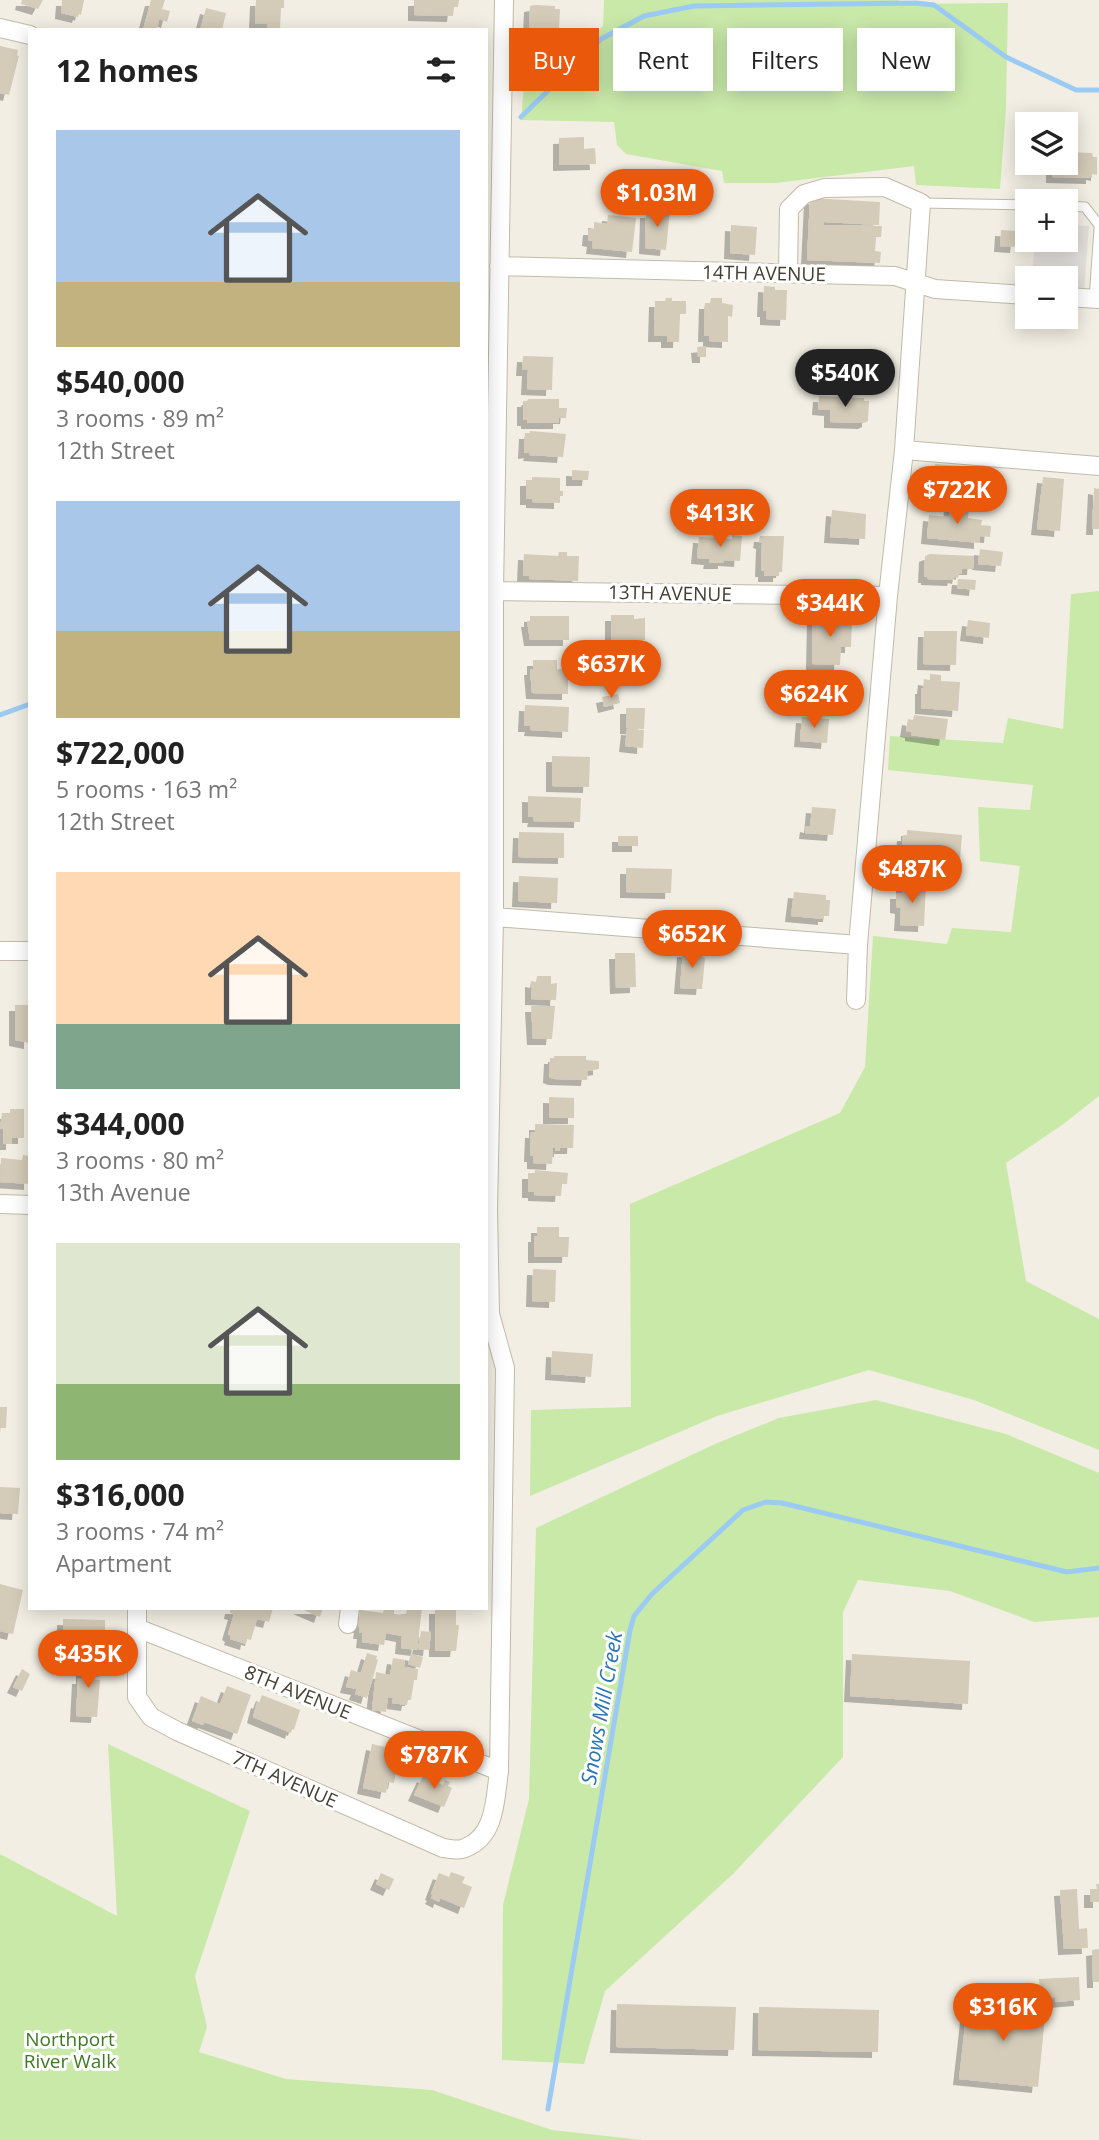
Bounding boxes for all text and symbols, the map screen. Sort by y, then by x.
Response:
chip: Buy [509,28,599,91]
chip: Rent [613,28,713,91]
chip: Filters [727,28,843,91]
chip: New [857,28,955,91]
text: 12 homes [56,50,199,91]
icon: filters [422,51,460,89]
map controls [1015,112,1078,329]
button: layers [1015,112,1078,175]
pin: $1.03M [600,170,714,229]
icon: home [195,175,321,301]
text: $1.03M [617,176,697,208]
button: + [1015,189,1078,252]
street label: 14TH AVENUE [702,259,826,287]
button: − [1015,266,1078,329]
pin: $540K [796,350,894,409]
text: $540K [811,356,879,388]
text: $540,000 [56,361,185,402]
text: 3 rooms · 89 m² [56,402,224,434]
text: 12th Street [56,434,175,466]
pin: $722K [908,466,1006,526]
text: $722K [923,473,991,505]
pin: $413K [671,490,769,549]
text: $413K [686,496,754,528]
icon: home [195,546,321,672]
street label: 13TH AVENUE [608,579,732,607]
pin: $344K [781,580,879,639]
text: $344K [796,586,864,618]
pin: $637K [562,640,660,700]
text: $637K [577,647,645,679]
pin: $624K [765,670,863,730]
text: $624K [780,677,848,709]
text: $722,000 [56,732,185,773]
text: 5 rooms · 163 m² [56,773,237,805]
text: 12th Street [56,805,175,837]
pin: $487K [863,846,961,905]
text: $487K [878,852,946,884]
pin: $652K [643,911,741,970]
icon: home [195,917,321,1043]
text: $652K [658,917,726,949]
text: $344,000 [56,1103,185,1144]
text: 3 rooms · 80 m² [56,1144,224,1176]
text: 13th Avenue [56,1176,191,1208]
icon: home [195,1288,321,1414]
text: $316,000 [56,1474,185,1515]
text: 3 rooms · 74 m² [56,1515,224,1547]
text: Apartment [56,1547,172,1579]
water label: Snows Mill Creek [574,1629,628,1787]
pin: $435K [39,1630,137,1690]
text: $435K [54,1637,122,1669]
street label: 8TH AVENUE [241,1659,355,1725]
pin: $787K [385,1732,483,1791]
text: $787K [400,1738,468,1770]
street label: 7TH AVENUE [228,1744,342,1814]
pin: $316K [954,1983,1052,2043]
text: $316K [969,1990,1037,2022]
park label: Northport River Walk [24,2026,116,2074]

